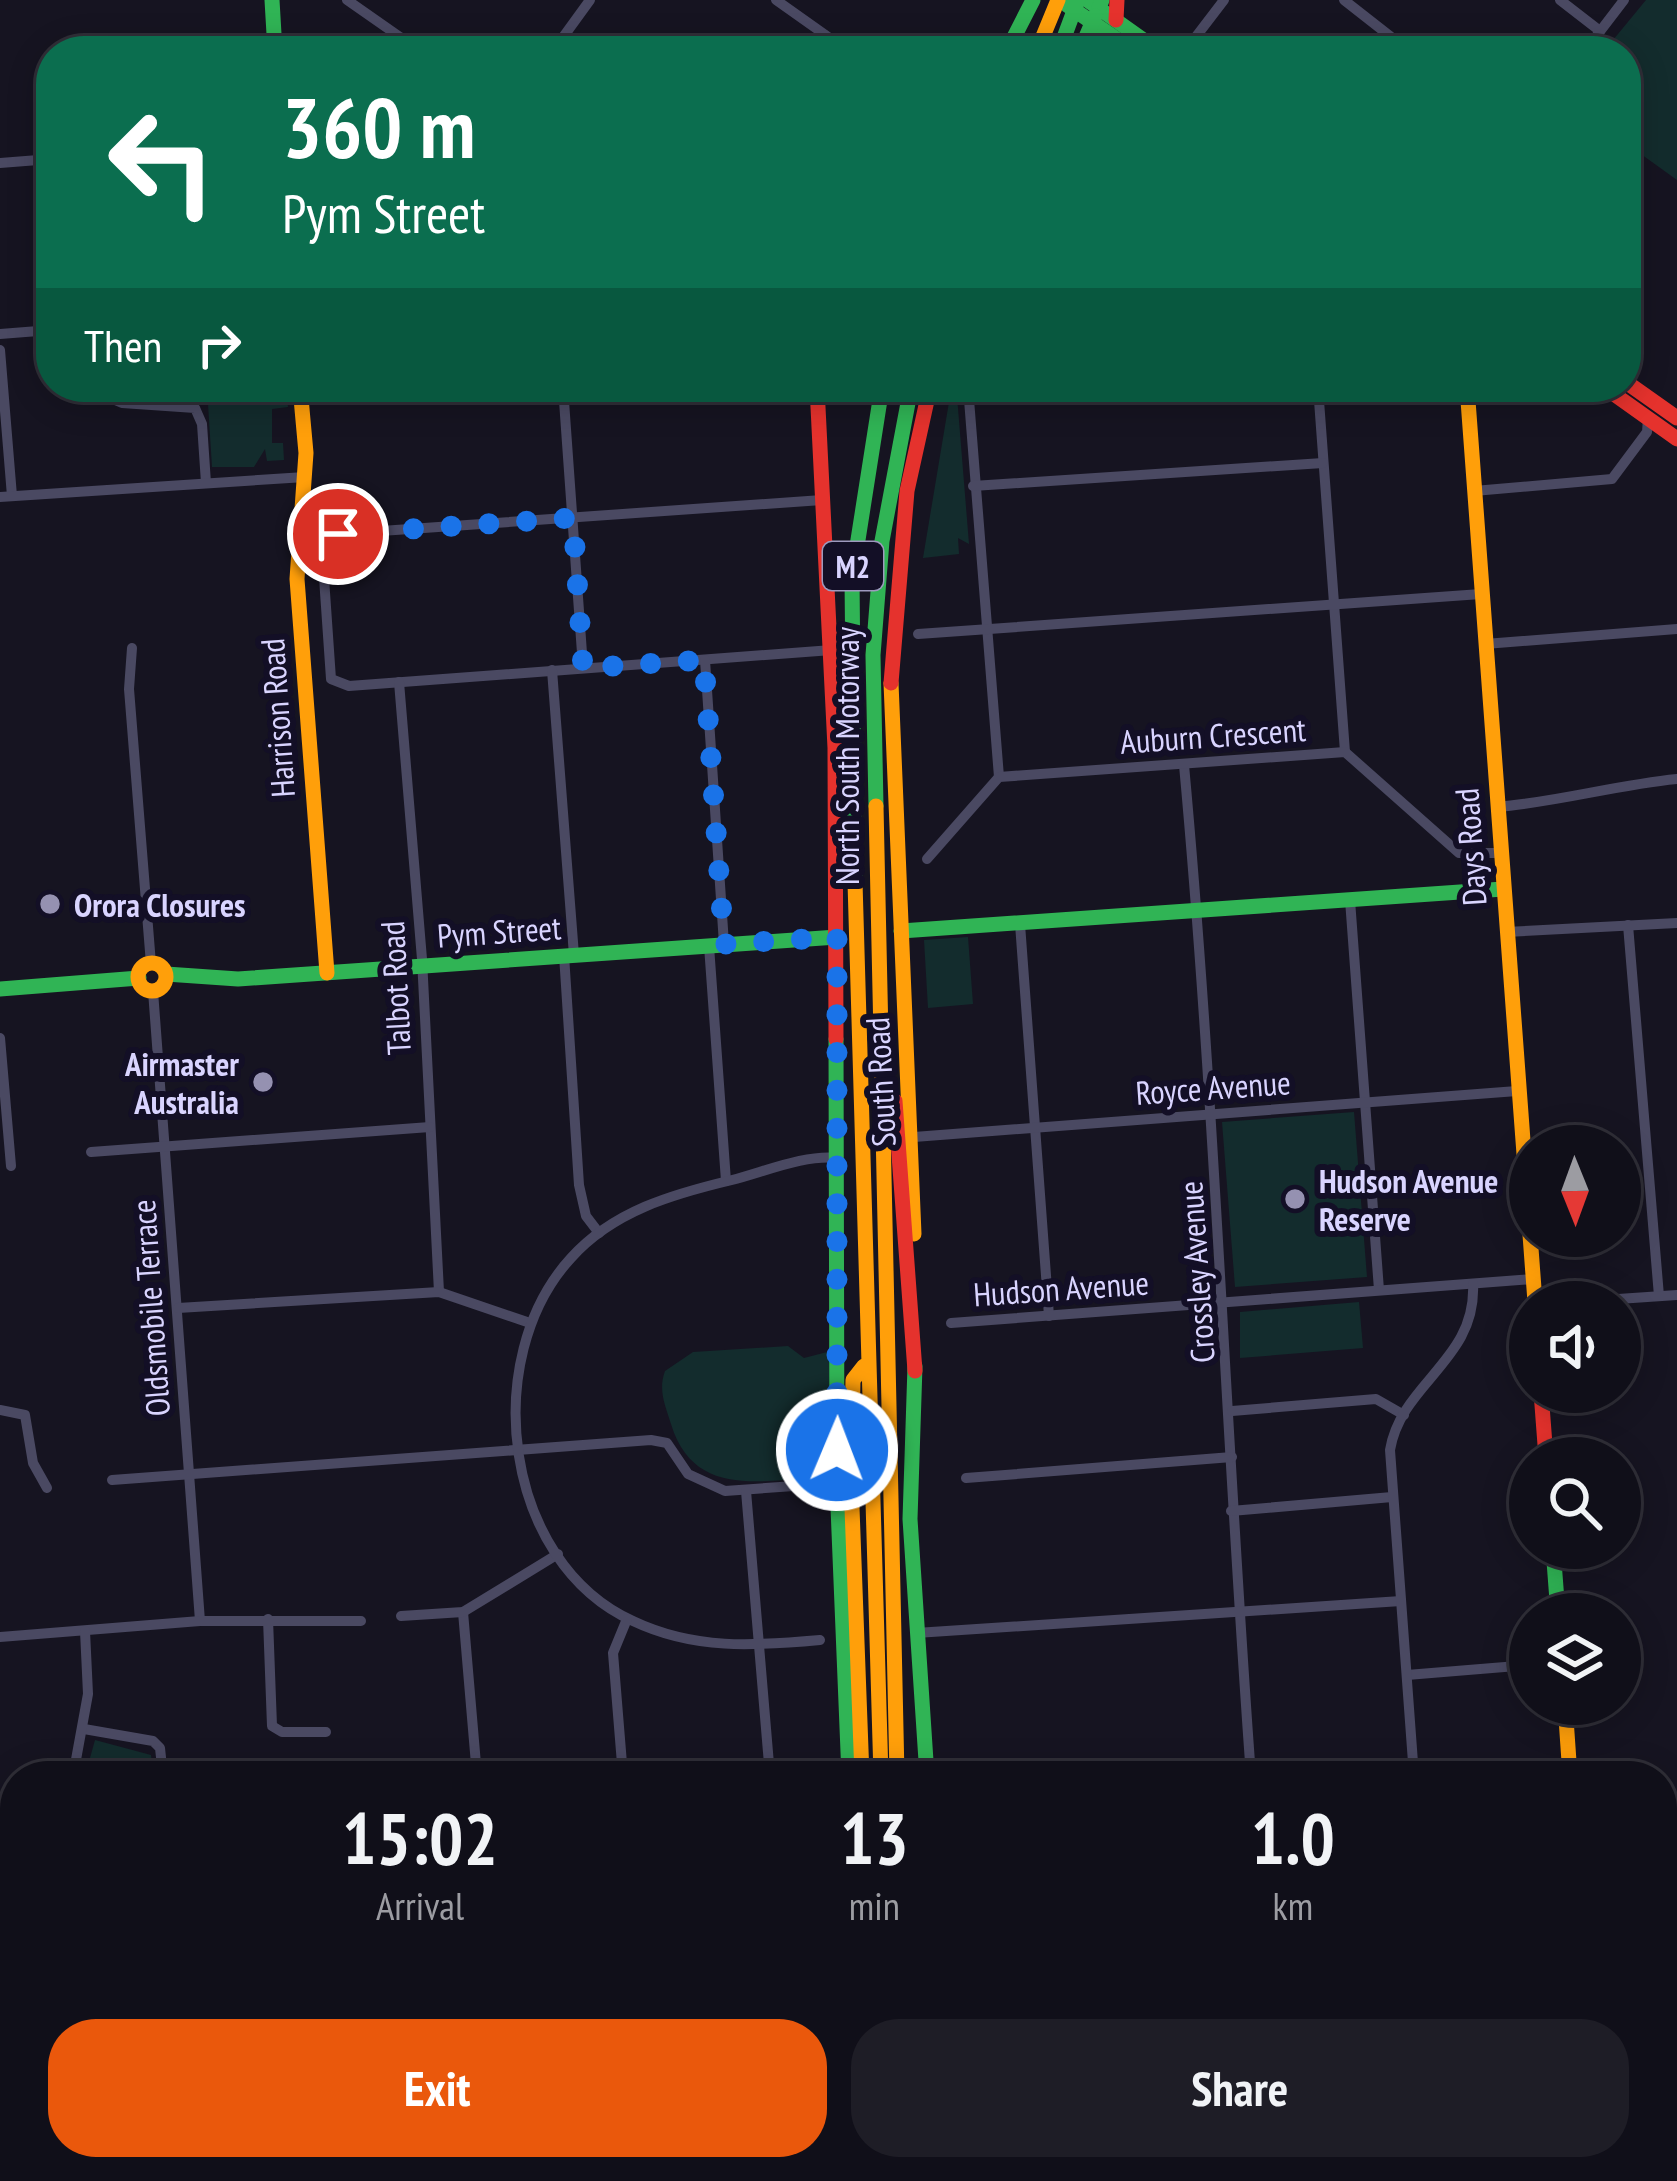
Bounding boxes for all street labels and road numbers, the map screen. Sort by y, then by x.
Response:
road number: M2 [823,542,883,590]
street label: North South Motorway [825,626,868,885]
street label: Harrison Road [250,637,304,799]
street label: Auburn Crescent [1119,707,1307,763]
street label: Days Road [1444,787,1496,907]
street label: Pym Street [436,905,562,957]
street label: Talbot Road [370,920,420,1056]
street label: South Road [855,1016,905,1148]
street label: Royce Avenue [1134,1060,1292,1114]
street label: Crossley Avenue [1168,1180,1224,1364]
street label: Oldsmobile Terrace [121,1198,179,1418]
street label: Hudson Avenue [972,1260,1150,1316]

